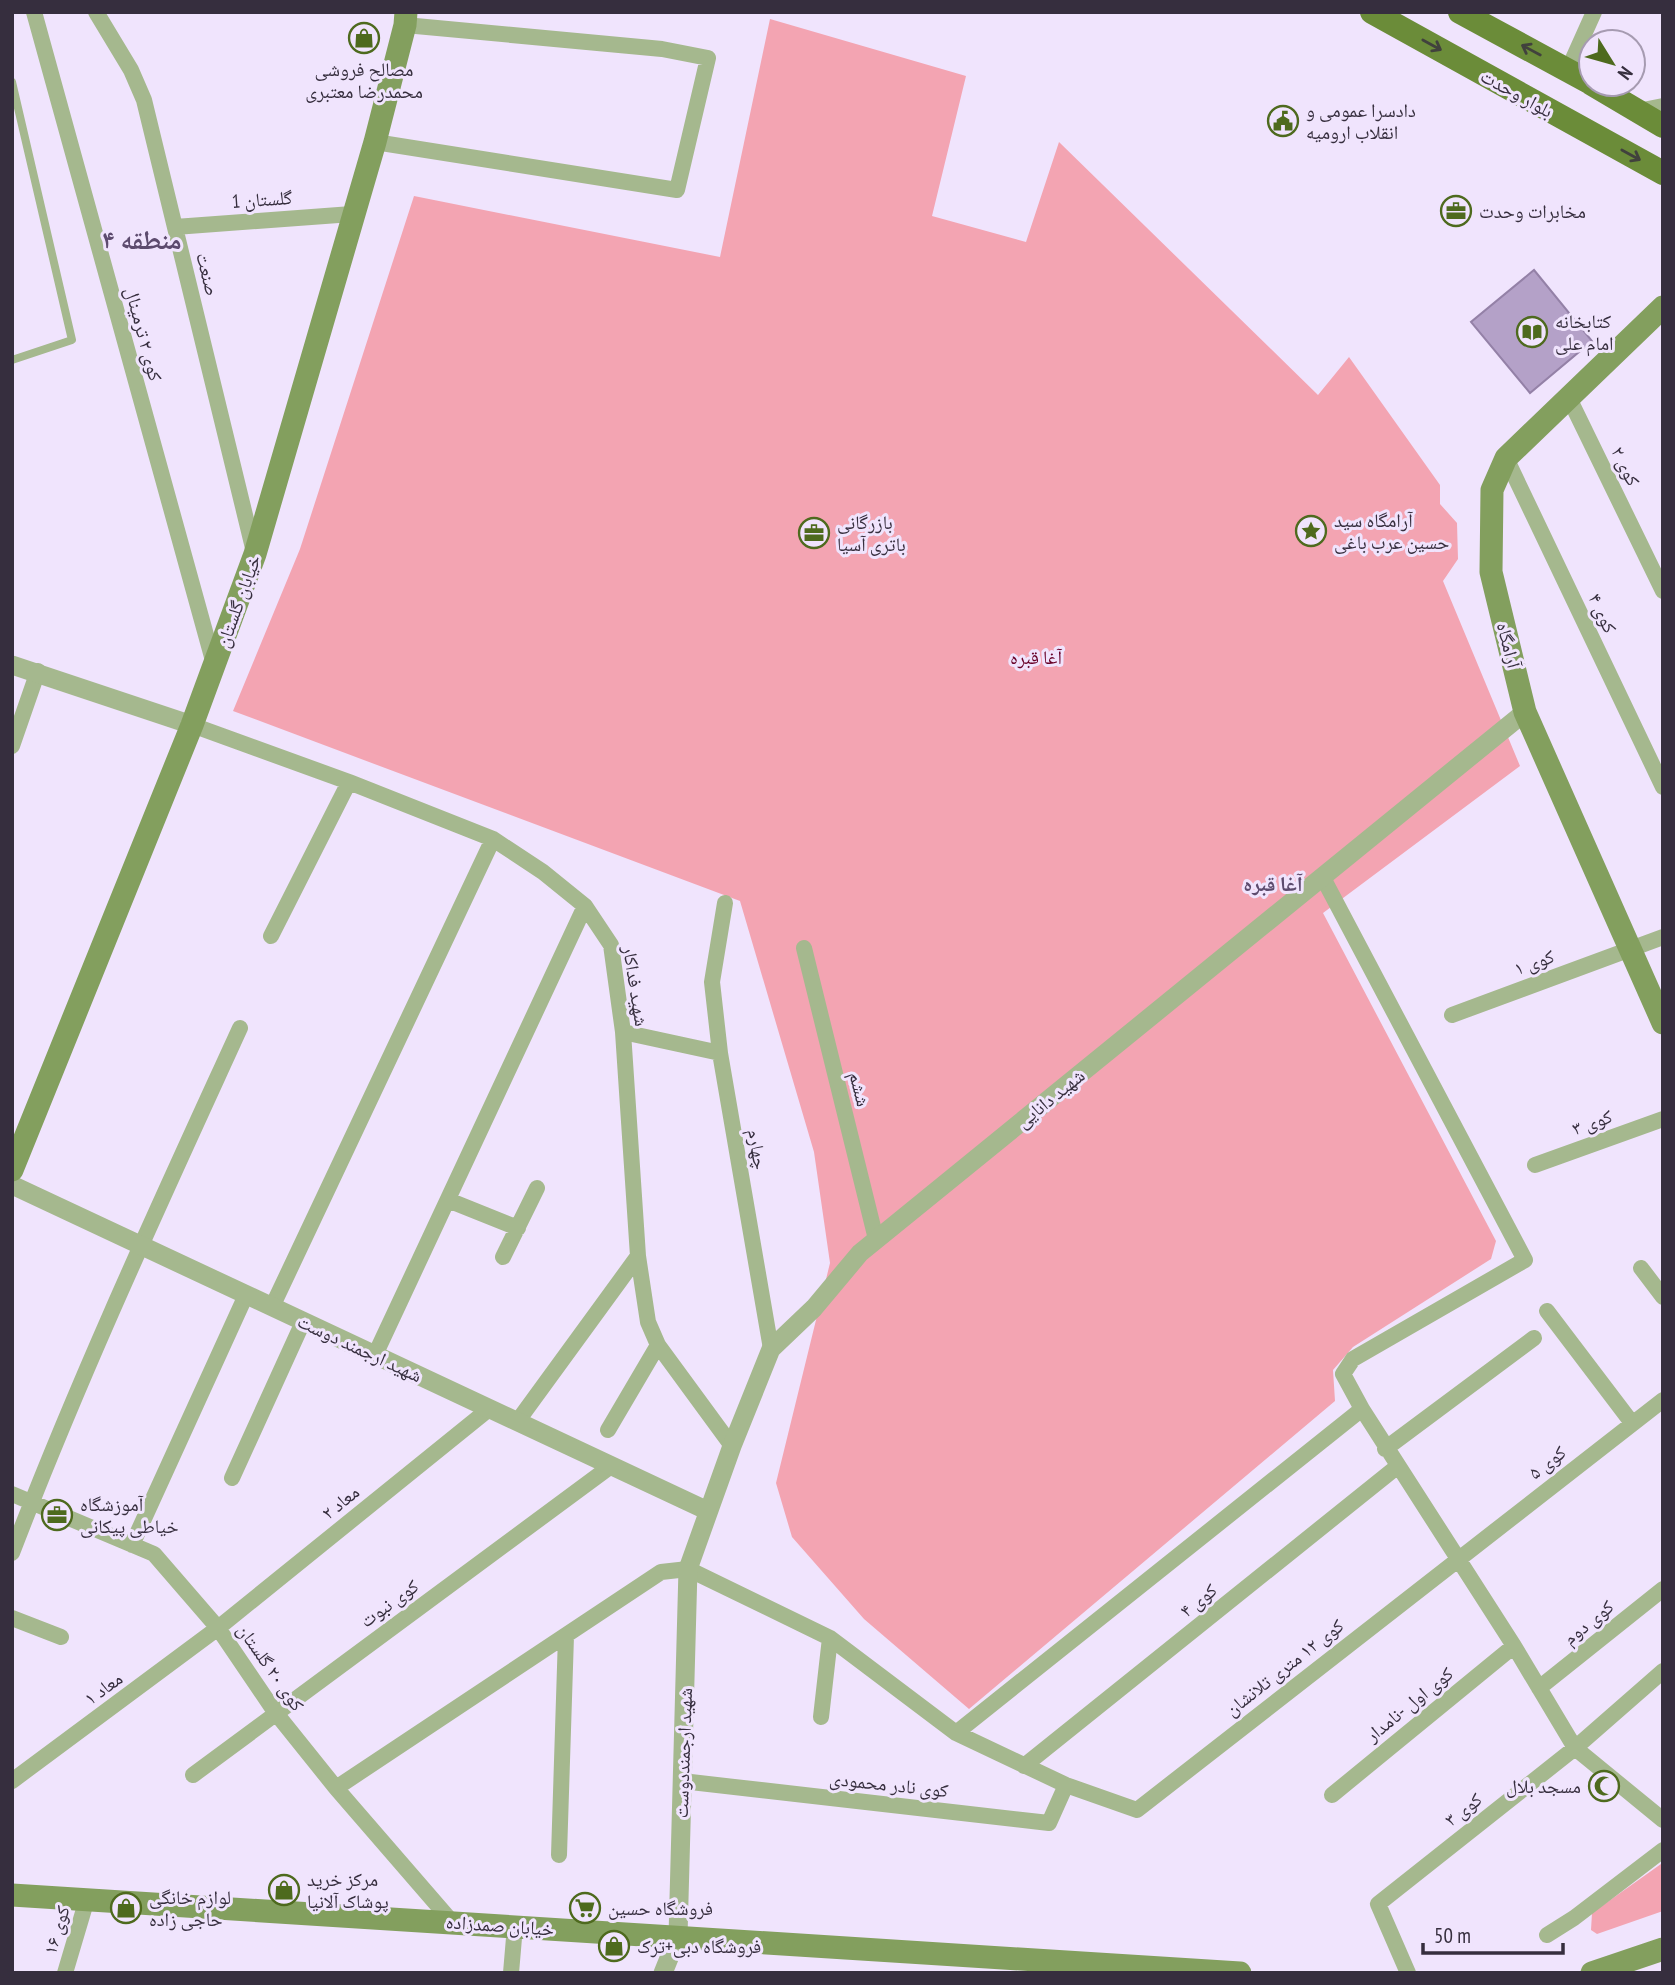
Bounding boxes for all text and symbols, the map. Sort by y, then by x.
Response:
shop icon: مصالح فروشی محمدرضا معتبری [347,21,381,55]
north arrow [1577,28,1647,98]
one-way arrow [1421,38,1441,52]
one-way arrow [1521,43,1542,56]
place label: مصالح فروشی محمدرضا معتبری [305,57,423,103]
text: N [1613,62,1638,85]
street label: بلوار وحدت [1476,63,1558,123]
place label: دادسرا عمومی و انقلاب ارومیه [1306,98,1416,144]
public building icon: دادسرا عمومی و انقلاب ارومیه [1266,104,1300,138]
one-way arrow [1620,148,1640,162]
street label: گلستان 1 [231,185,293,213]
office icon: مخابرات وحدت [1439,194,1473,228]
place label: مخابرات وحدت [1479,199,1586,223]
district label: منطقه ۴ [102,223,182,256]
street label: صنعت [191,250,225,298]
street label: کوی ۲ ترمینال [120,284,168,384]
place label: کتابخانه امام علی [1555,309,1614,357]
library icon: کتابخانه امام علی [1515,315,1549,349]
street label: کوی ۲ [1606,442,1646,490]
place label: آرامگاه سید حسین عرب باغی [1334,508,1449,554]
place label: بازرگانی باتری آسیا [837,510,906,556]
place icon: آرامگاه سید حسین عرب باغی [1294,514,1328,548]
office icon: بازرگانی باتری آسیا [797,516,831,550]
street label: خیابان گلستان [210,551,266,651]
street label: کوی ۴ [1583,589,1623,637]
street label: آرامگاه [1492,620,1527,672]
park label: آغا قبره [1010,645,1063,669]
district label: آغا قبره [1243,870,1303,897]
street label: شهید فداکار [618,943,654,1028]
street label: کوی ۱ [1511,944,1558,980]
street label: شهید دانایی [1011,1063,1089,1133]
street label: ششم [843,1069,876,1109]
street label: کوی ۳ [1569,1104,1616,1140]
street label: چهارم [741,1127,773,1172]
street label: شهید ارجمند دوست [294,1309,426,1387]
street label: کوی ۵ [1523,1440,1571,1484]
street label: معاد ۲ [316,1480,364,1524]
place label: آموزشگاه خیاطی پیکانی [80,1492,179,1538]
office icon: آموزشگاه خیاطی پیکانی [40,1498,74,1532]
street label: کوی نبوت [355,1574,423,1632]
street label: کوی ۴ [1174,1578,1222,1622]
street label: کوی دوم [1558,1594,1620,1651]
street label: کوی ۱۲ متری تلانشان [1220,1613,1348,1721]
street label: کوی ۲۰ گلستان [232,1619,310,1716]
street label: کوی اول -نامدار [1359,1661,1458,1747]
street label: معاد ۱ [79,1666,127,1710]
street label: شهید ارجمنددوست [669,1687,697,1819]
street label: کوی نادر محمودی [828,1766,950,1802]
mosque icon: مسجد بلال [1587,1769,1621,1803]
place label: مسجد بلال [1506,1774,1581,1798]
street label: کوی ۳ [1439,1787,1487,1831]
place label: مرکز خرید پوشاک آلانیا [307,1867,389,1913]
shop icon: مرکز خرید پوشاک آلانیا [267,1873,301,1907]
place label: لوازم خانگی حاجی زاده [149,1885,231,1931]
shop icon: لوازم خانگی حاجی زاده [109,1891,143,1925]
supermarket icon: فروشگاه حسین [568,1891,602,1925]
place label: فروشگاه حسین [608,1896,713,1920]
street label: کوی ۱۶ [37,1903,75,1957]
street label: خیابان صمدزاده [445,1909,555,1941]
scale bar [1423,1912,1563,1956]
text: 50 m [1434,1922,1471,1949]
shop icon: فروشگاه دبی+ترک [597,1929,631,1963]
place label: فروشگاه دبی+ترک [637,1934,761,1958]

